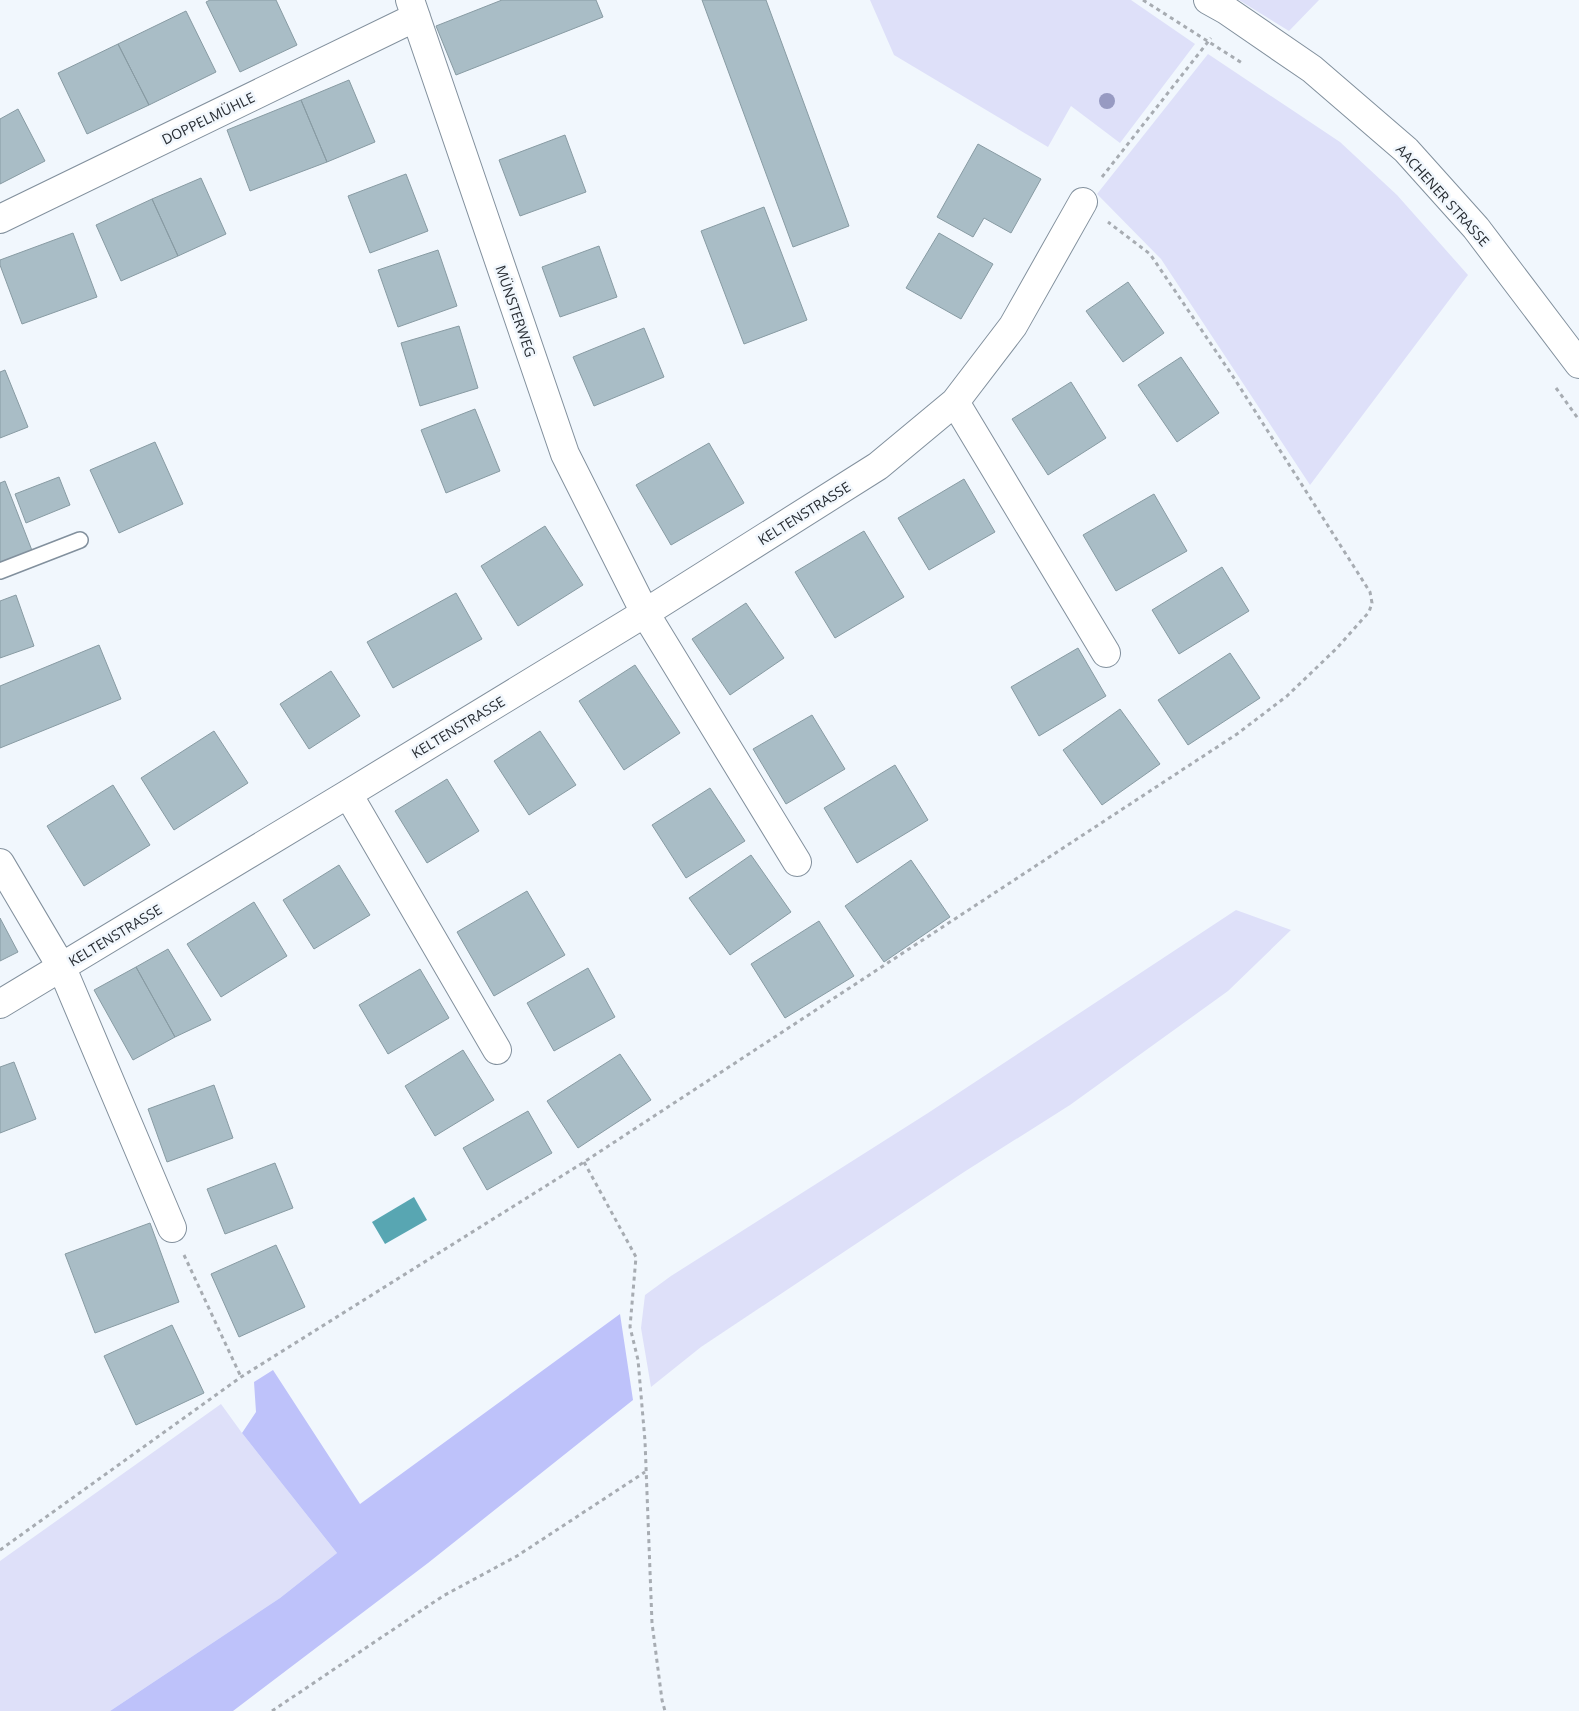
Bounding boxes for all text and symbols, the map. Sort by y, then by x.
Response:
street label: DOPPELMÜHLE [158,87,258,149]
street label: AACHENER STRASSE [1392,140,1494,250]
street label: MÜNSTERWEG [491,263,541,359]
street label: KELTENSTRASSE [754,477,854,549]
street label: KELTENSTRASSE [408,692,508,762]
street label: KELTENSTRASSE [65,900,165,970]

